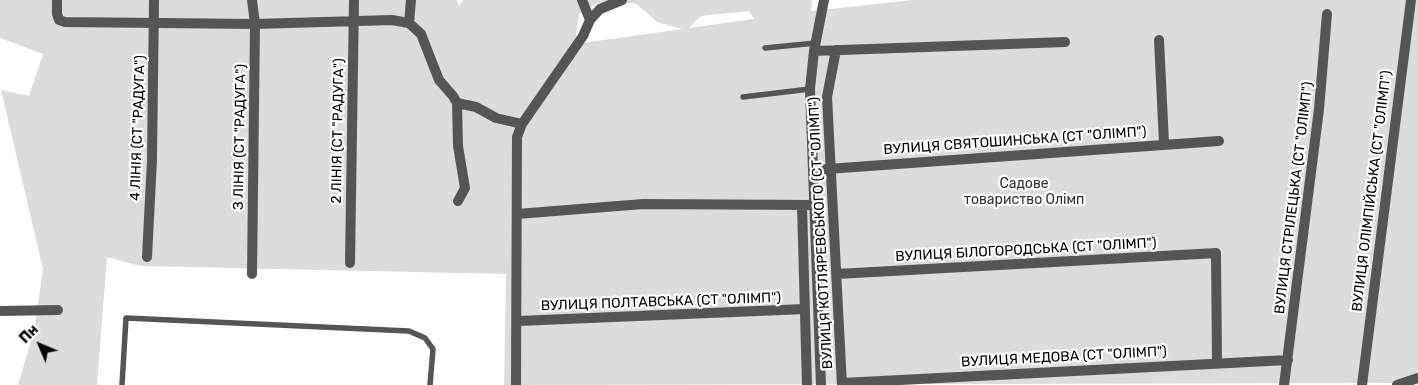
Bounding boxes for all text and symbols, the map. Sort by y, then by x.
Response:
street label: 4 ЛІНІЯ (СТ "РАДУГА") [127,55,149,201]
street label: 2 ЛІНІЯ (СТ "РАДУГА") [328,58,348,204]
street label: З ЛІНІЯ (СТ "РАДУГА") [230,64,250,210]
street label: ВУЛИЦЯ ОЛІМПІЙСЬКА (СТ "ОЛІМП") [1349,69,1395,313]
street label: ВУЛИЦЯ СТРІЛЕЦЬКА (СТ "ОЛІМП") [1271,81,1317,315]
street label: ВУЛИЦЯ КОТЛЯРЕВСЬКОГО (СТ "ОЛІМП") [805,96,837,370]
street label: ВУЛИЦЯ СВЯТОШИНСЬКА (СТ "ОЛІМП") [883,123,1147,159]
park label: Садове товариство Олімп [964,176,1084,208]
street label: ВУЛИЦЯ БІЛОГОРОДСЬКА (СТ "ОЛІМП") [895,235,1157,265]
street label: ВУЛИЦЯ ПОЛТАВСЬКА (СТ "ОЛІМП") [541,289,781,315]
north arrow [15,320,65,370]
text: Пн [16,321,42,347]
street label: ВУЛИЦЯ МЕДОВА (СТ "ОЛІМП") [961,343,1167,371]

